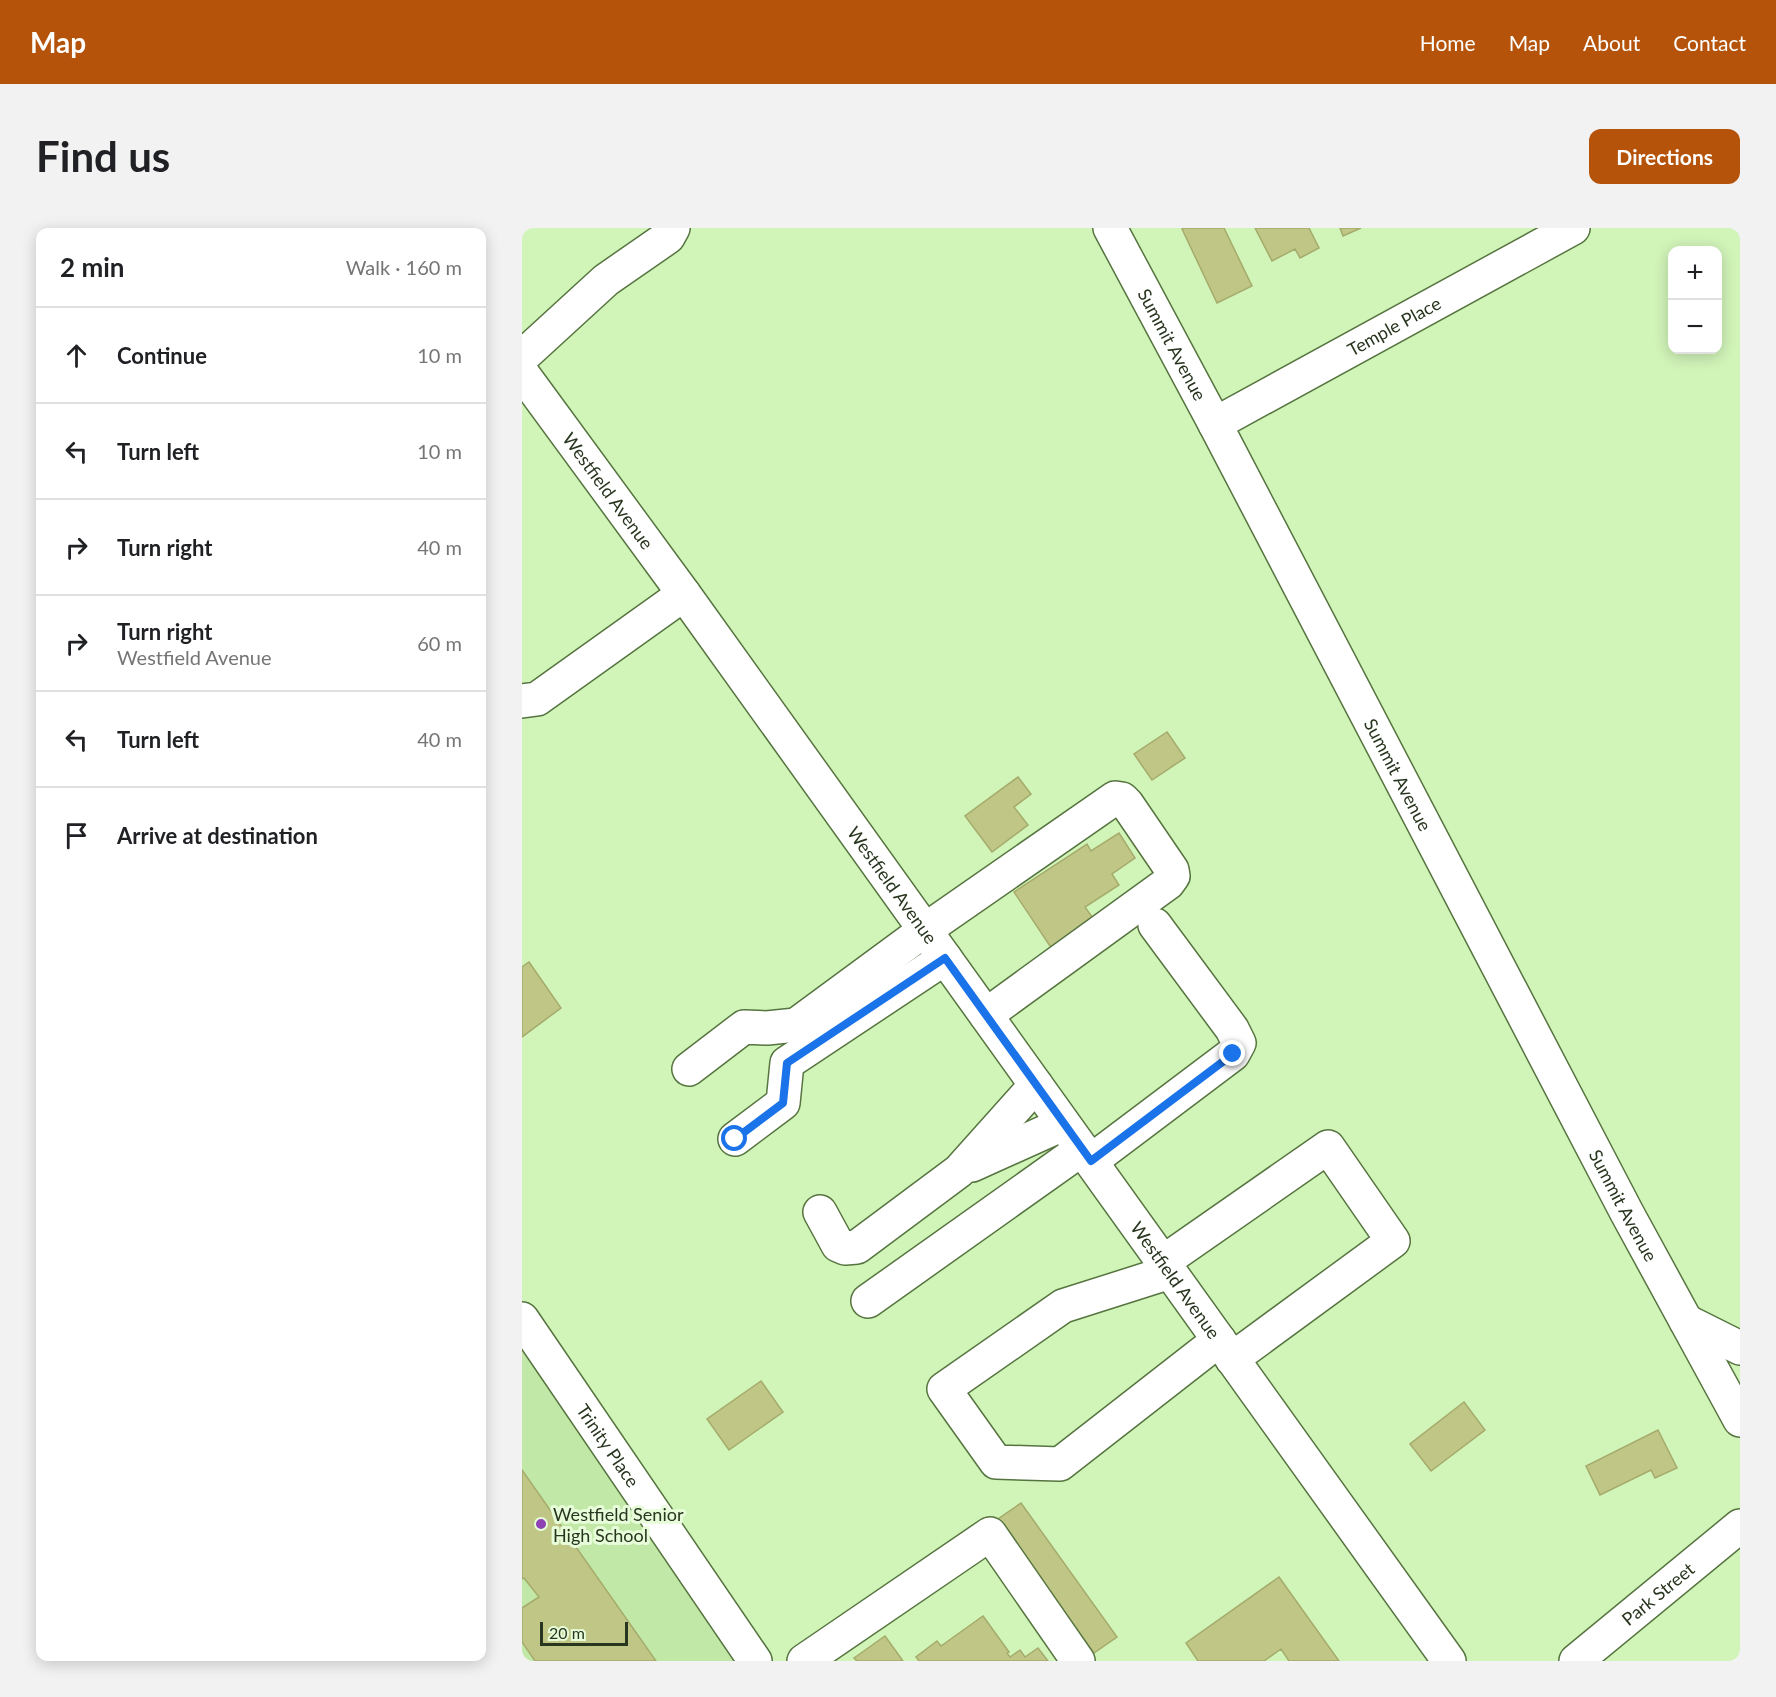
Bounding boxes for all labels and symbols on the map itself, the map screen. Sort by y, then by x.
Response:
street label: Summit Avenue [1133,285,1211,404]
street label: Temple Place [1343,292,1444,360]
street label: Westfield Avenue [558,428,658,553]
street label: Summit Avenue [1360,715,1437,835]
street label: Westfield Avenue [843,822,942,948]
route end [1219,1040,1245,1066]
route start [721,1125,747,1151]
street label: Summit Avenue [1585,1146,1662,1265]
street label: Westfield Avenue [1126,1217,1225,1343]
street label: Trinity Place [572,1400,644,1491]
place label: Westfield Senior High School [553,1503,684,1546]
marker: Westfield Senior High School [534,1517,548,1531]
street label: Park Street [1617,1557,1699,1630]
scale bar [540,1619,628,1646]

